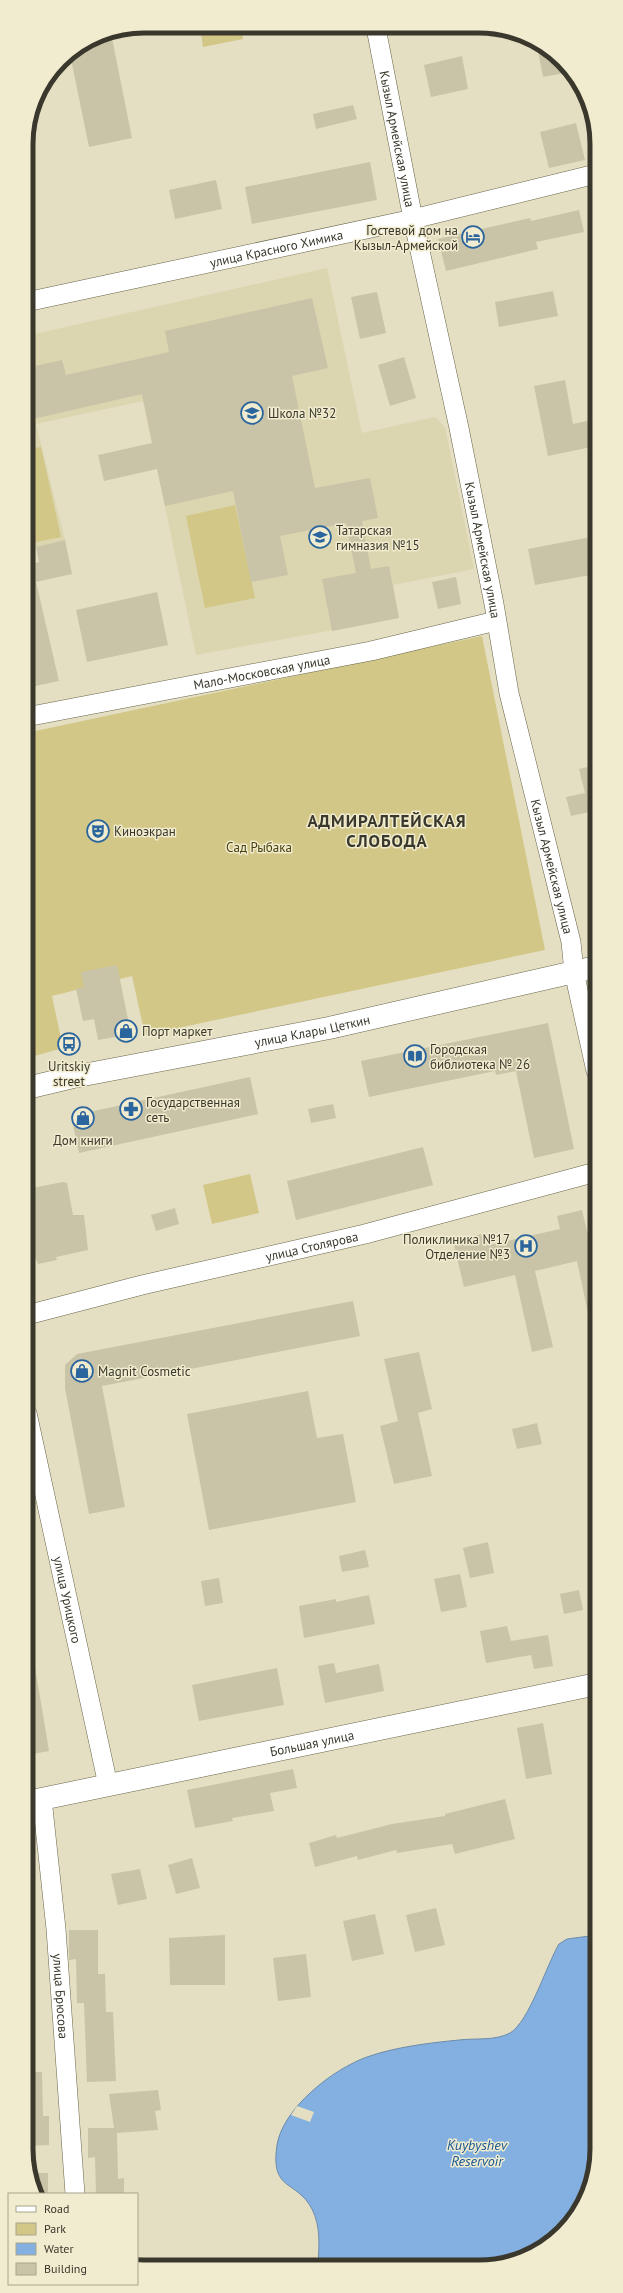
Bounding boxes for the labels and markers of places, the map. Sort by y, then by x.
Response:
place label: Гостевой дом на Кызыл-Армейской [354,222,458,254]
hotel icon: Гостевой дом на Кызыл-Армейской [460,224,486,250]
school or university icon: Школа №32 [239,400,265,426]
place label: Школа №32 [268,405,336,422]
place label: Татарская гимназия №15 [336,522,420,554]
school or university icon: Татарская гимназия №15 [307,524,333,550]
theatre icon: Киноэкран [85,818,111,844]
place label: Киноэкран [114,823,176,840]
shop icon: Порт маркет [113,1018,139,1044]
place label: Порт маркет [142,1023,213,1040]
bus stop icon: Uritskiy street [56,1031,82,1057]
place label: Городская библиотека № 26 [430,1041,530,1073]
library icon: Городская библиотека № 26 [402,1043,428,1069]
place label: Uritskiy street [48,1058,90,1090]
place label: Государственная сеть [146,1094,240,1126]
pharmacy icon: Государственная сеть [118,1096,144,1122]
shop icon: Дом книги [70,1105,96,1131]
place label: Дом книги [53,1132,113,1149]
place label: Поликлиника №17 Отделение №3 [403,1231,510,1263]
hospital icon: Поликлиника №17 Отделение №3 [513,1233,539,1259]
shop icon: Magnit Cosmetic [69,1358,95,1384]
place label: Magnit Cosmetic [98,1363,191,1380]

